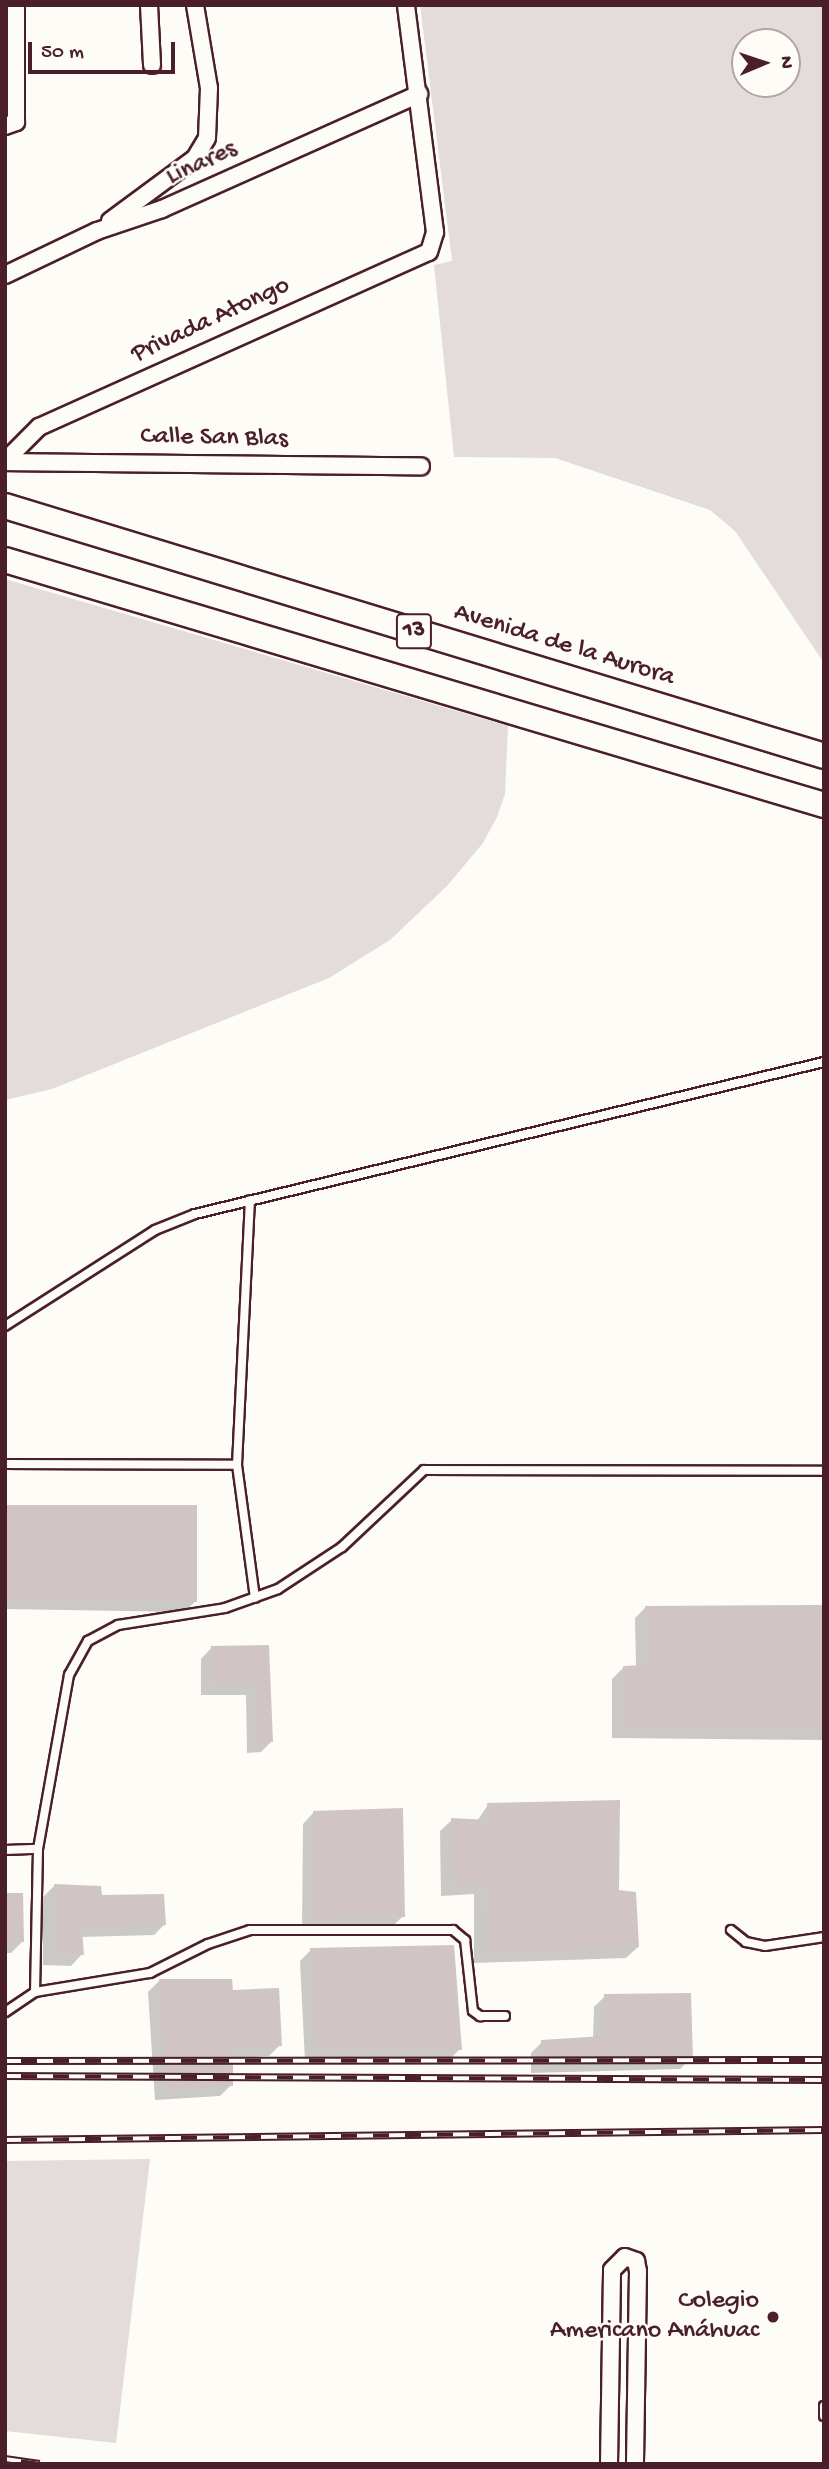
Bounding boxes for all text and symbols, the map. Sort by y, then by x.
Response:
scale bar [32,28,178,72]
north arrow [731,28,801,98]
text: 50 m [41,41,84,66]
text: N [774,56,797,69]
street label: Linares [162,134,242,194]
street label: Privada Atongo [127,271,295,371]
street label: Calle San Blas [140,422,288,456]
street label: Avenida de la Aurora [450,598,678,694]
road number: 13 [395,610,433,652]
place label: Colegio Americano Anáhuac [550,2286,759,2348]
marker: Colegio Americano Anáhuac [765,2309,781,2325]

